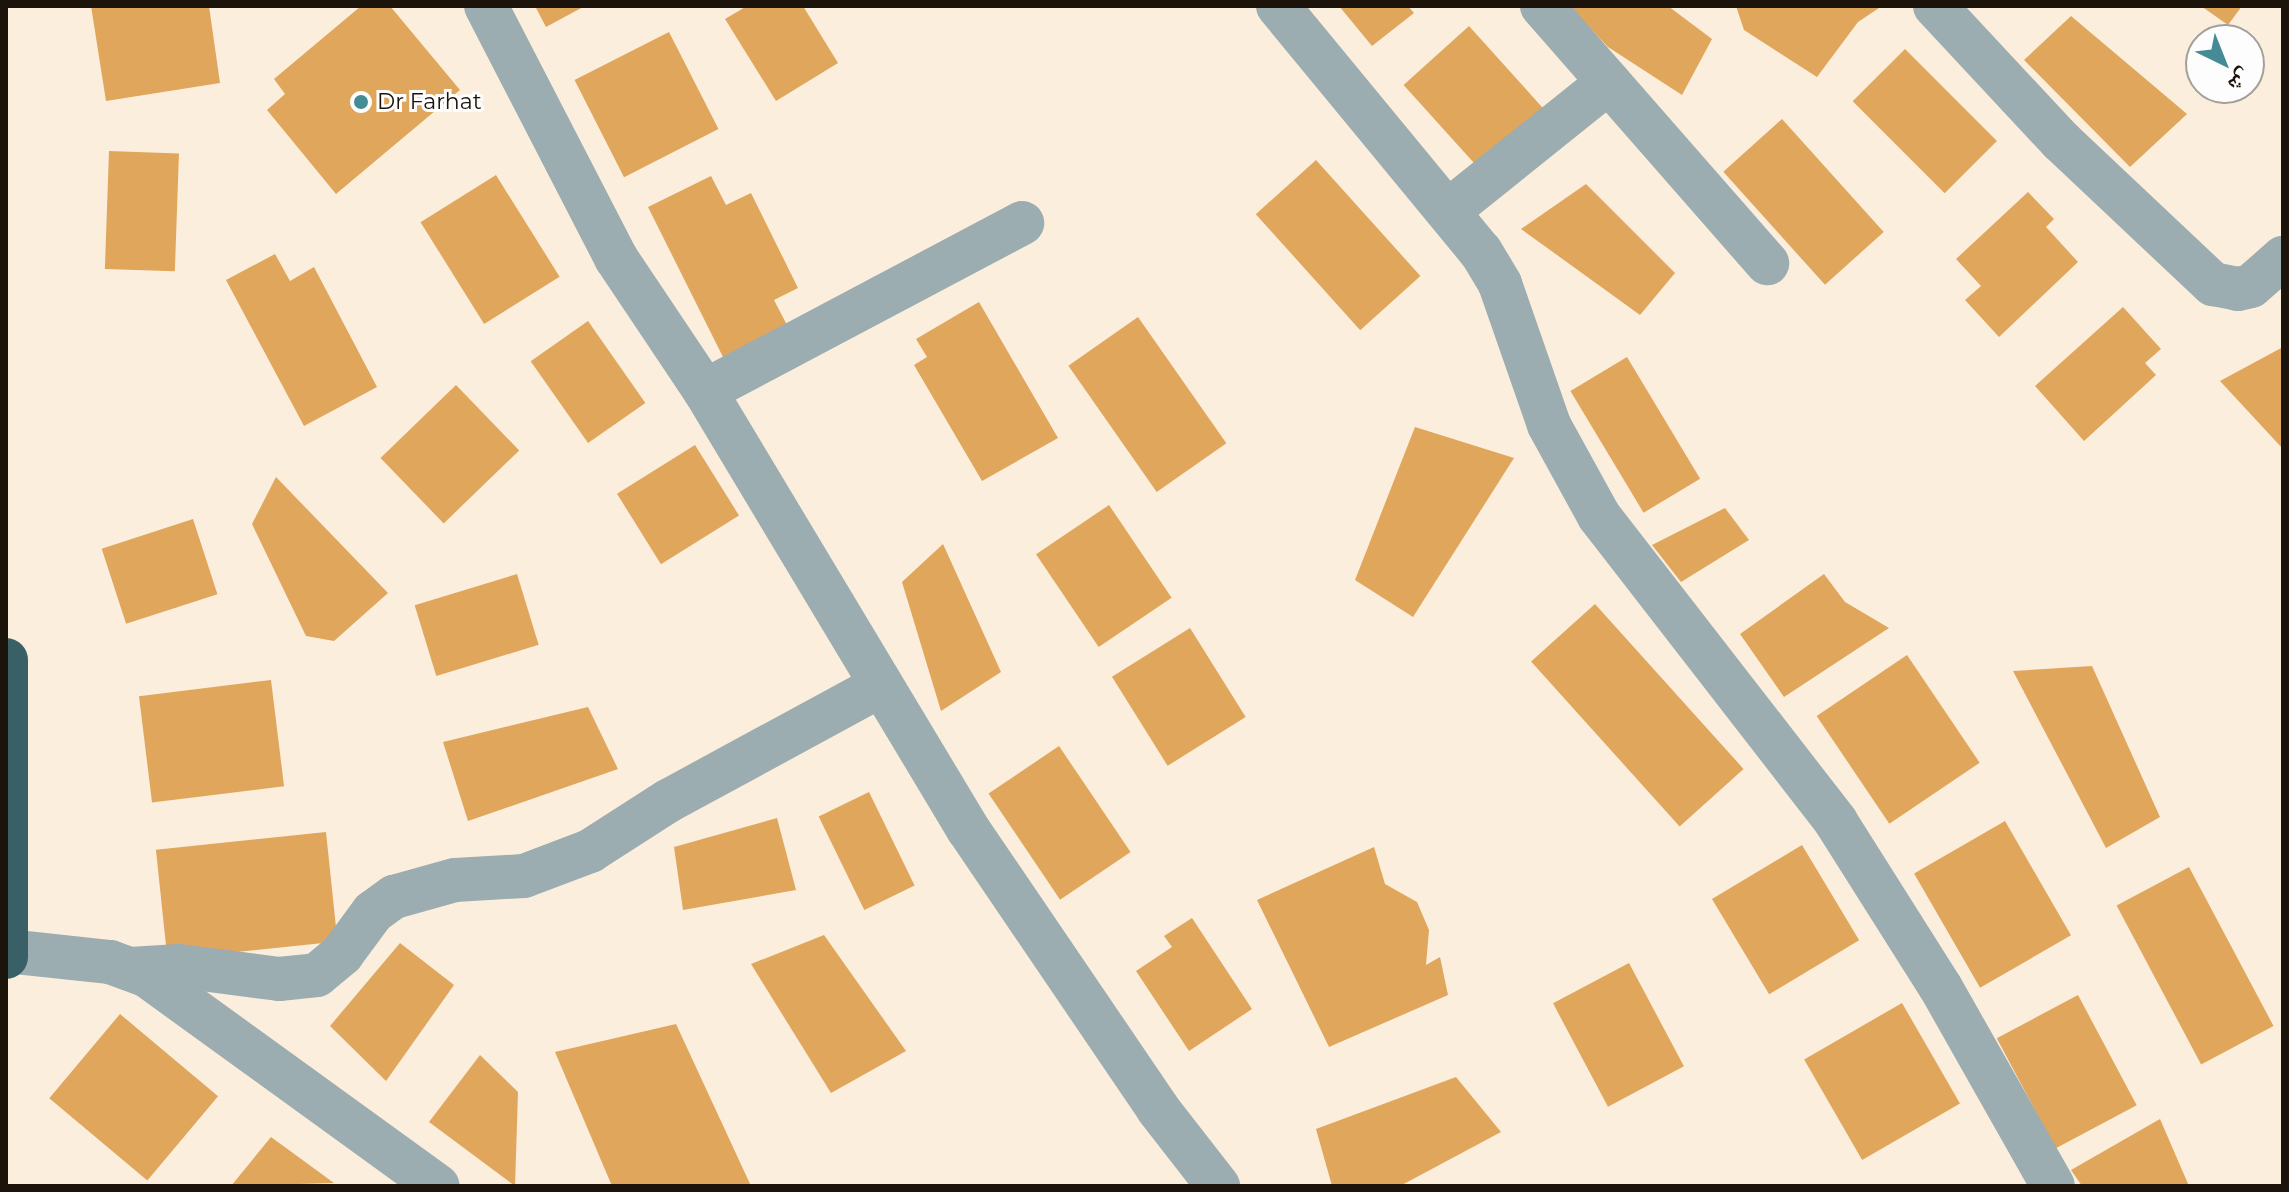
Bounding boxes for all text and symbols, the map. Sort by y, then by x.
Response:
north arrow [2185,24,2265,104]
text: ش [2223,63,2258,98]
place label: Dr Farhat [377,89,482,115]
marker: Dr Farhat [352,93,370,111]

